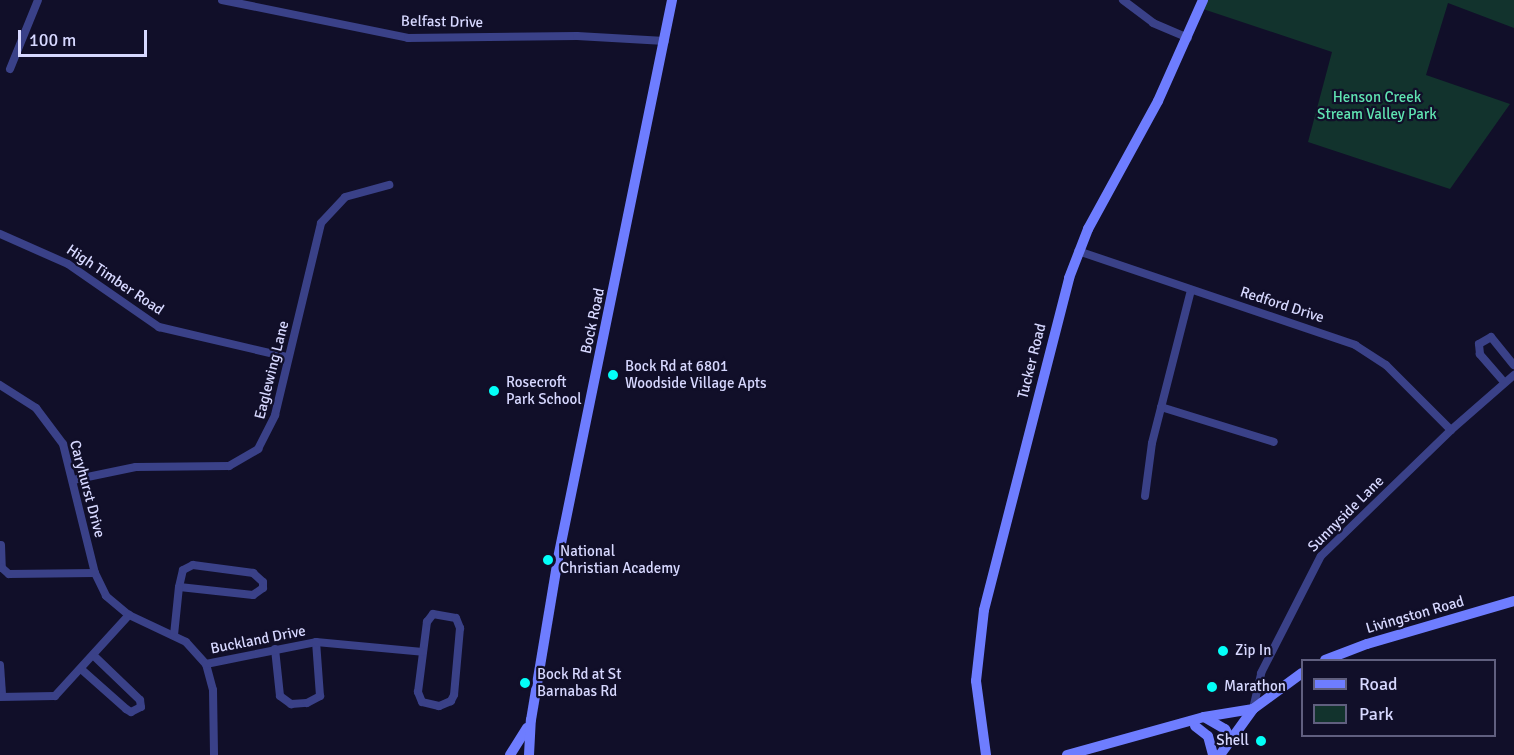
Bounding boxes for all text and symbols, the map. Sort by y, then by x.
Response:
street label: Belfast Drive [401,12,483,32]
scale bar [21,18,150,56]
text: 100 m [29,29,76,51]
park label: Henson Creek Stream Valley Park [1317,88,1437,123]
street label: High Timber Road [63,241,167,319]
street label: Redford Drive [1238,283,1326,327]
street label: Bock Road [577,286,609,356]
street label: Eaglewing Lane [251,319,293,421]
street label: Tucker Road [1014,321,1050,401]
place label: Bock Rd at 6801 Woodside Village Apts [625,357,767,392]
marker: Bock Rd at 6801 Woodside Village Apts [606,368,620,382]
place label: Rosecroft Park School [506,373,582,408]
marker: Rosecroft Park School [487,384,501,398]
street label: Caryhurst Drive [65,438,109,540]
street label: Sunnyside Lane [1304,472,1388,556]
place label: National Christian Academy [560,542,680,577]
marker: National Christian Academy [541,553,555,567]
street label: Livingston Road [1364,592,1466,638]
street label: Buckland Drive [209,622,307,658]
place label: Zip In [1235,642,1271,660]
marker: Zip In [1216,644,1230,658]
legend [1301,659,1496,737]
place label: Bock Rd at St Barnabas Rd [537,665,621,700]
text: Road [1359,673,1398,695]
marker: Bock Rd at St Barnabas Rd [518,676,532,690]
place label: Marathon [1224,678,1286,696]
marker: Marathon [1205,680,1219,694]
text: Park [1359,703,1394,725]
place label: Shell [1216,732,1249,750]
marker: Shell [1254,734,1268,748]

